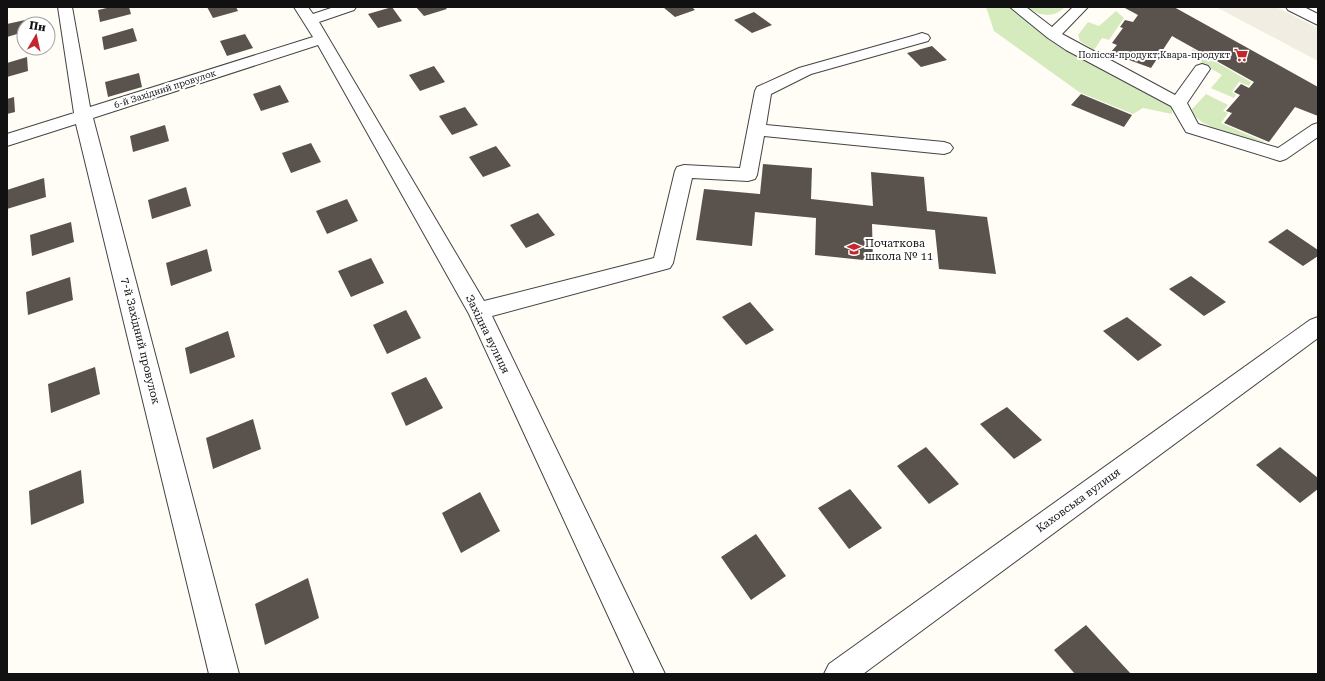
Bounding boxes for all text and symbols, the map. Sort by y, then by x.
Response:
north arrow [16,16,56,56]
text: Пн [28,19,47,34]
supermarket icon: Полісся-продукт;Квара-продукт [1233,47,1249,63]
place label: Полісся-продукт;Квара-продукт [1078,50,1230,60]
street label: 6-й Західний провулок [113,68,217,110]
place label: Початкова школа № 11 [865,237,933,263]
school or university icon: Початкова школа № 11 [846,241,862,257]
street label: 7-й Західний провулок [118,276,163,406]
street label: Західна вулиця [463,293,512,376]
street label: Каховська вулиця [1034,466,1123,535]

